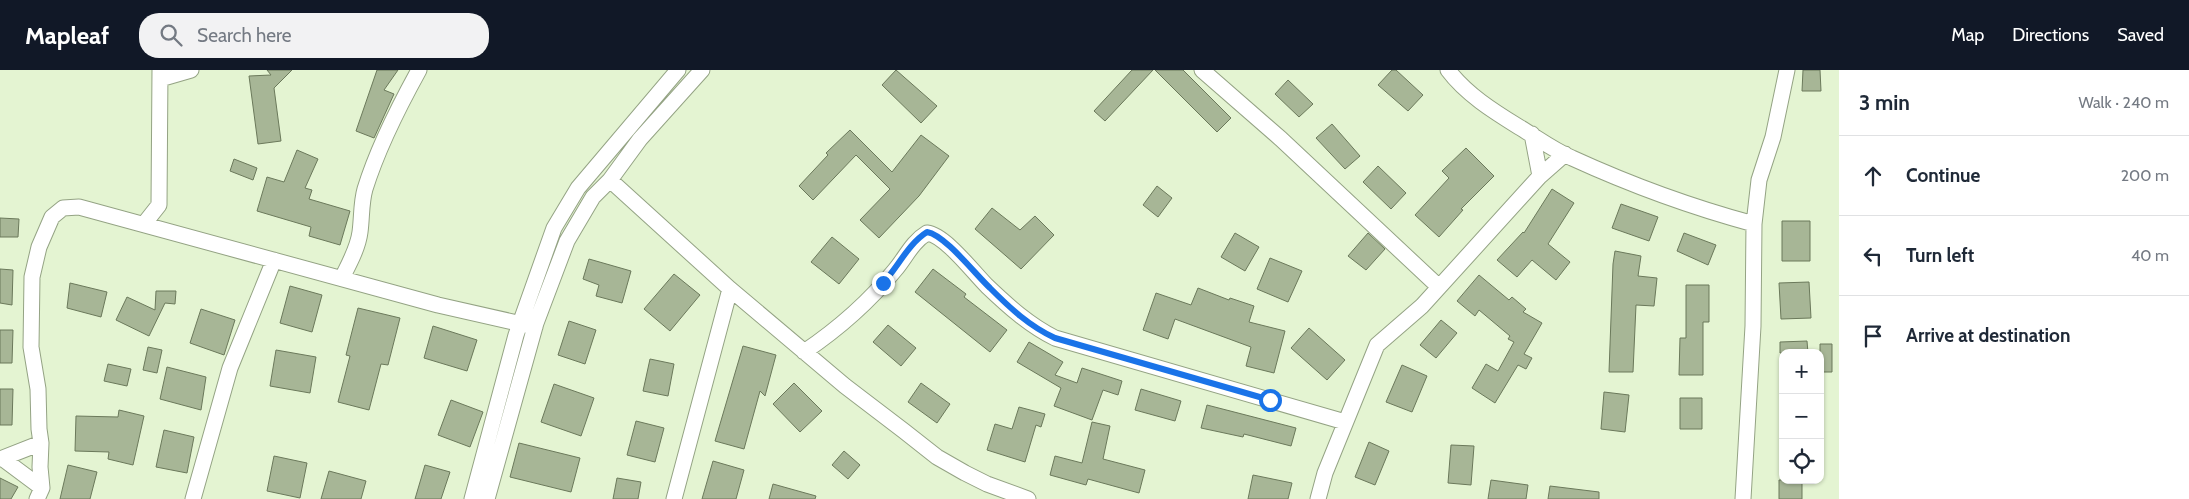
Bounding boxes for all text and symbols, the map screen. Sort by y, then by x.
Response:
search box [139,13,489,58]
text: Mapleaf [25,21,109,50]
icon: search [157,21,185,49]
text: Search here [197,24,291,47]
text: Map [1951,24,1984,46]
text: Directions [2012,24,2089,46]
text: Saved [2117,24,2164,46]
text: 3 min [1859,90,1910,115]
text: Walk · 240 m [2078,93,2169,112]
icon: ahead [1859,162,1887,190]
text: Continue [1906,164,1980,187]
text: 200 m [2121,166,2169,185]
icon: left [1859,242,1887,270]
text: Turn left [1906,244,1974,267]
text: 40 m [2131,246,2169,265]
route end [872,272,895,295]
icon: arrive [1859,322,1887,350]
text: Arrive at destination [1906,324,2070,347]
map controls [1779,349,1824,484]
button: + [1779,349,1824,394]
route start [1259,389,1282,412]
button: − [1779,394,1824,439]
button: locate [1779,439,1824,484]

